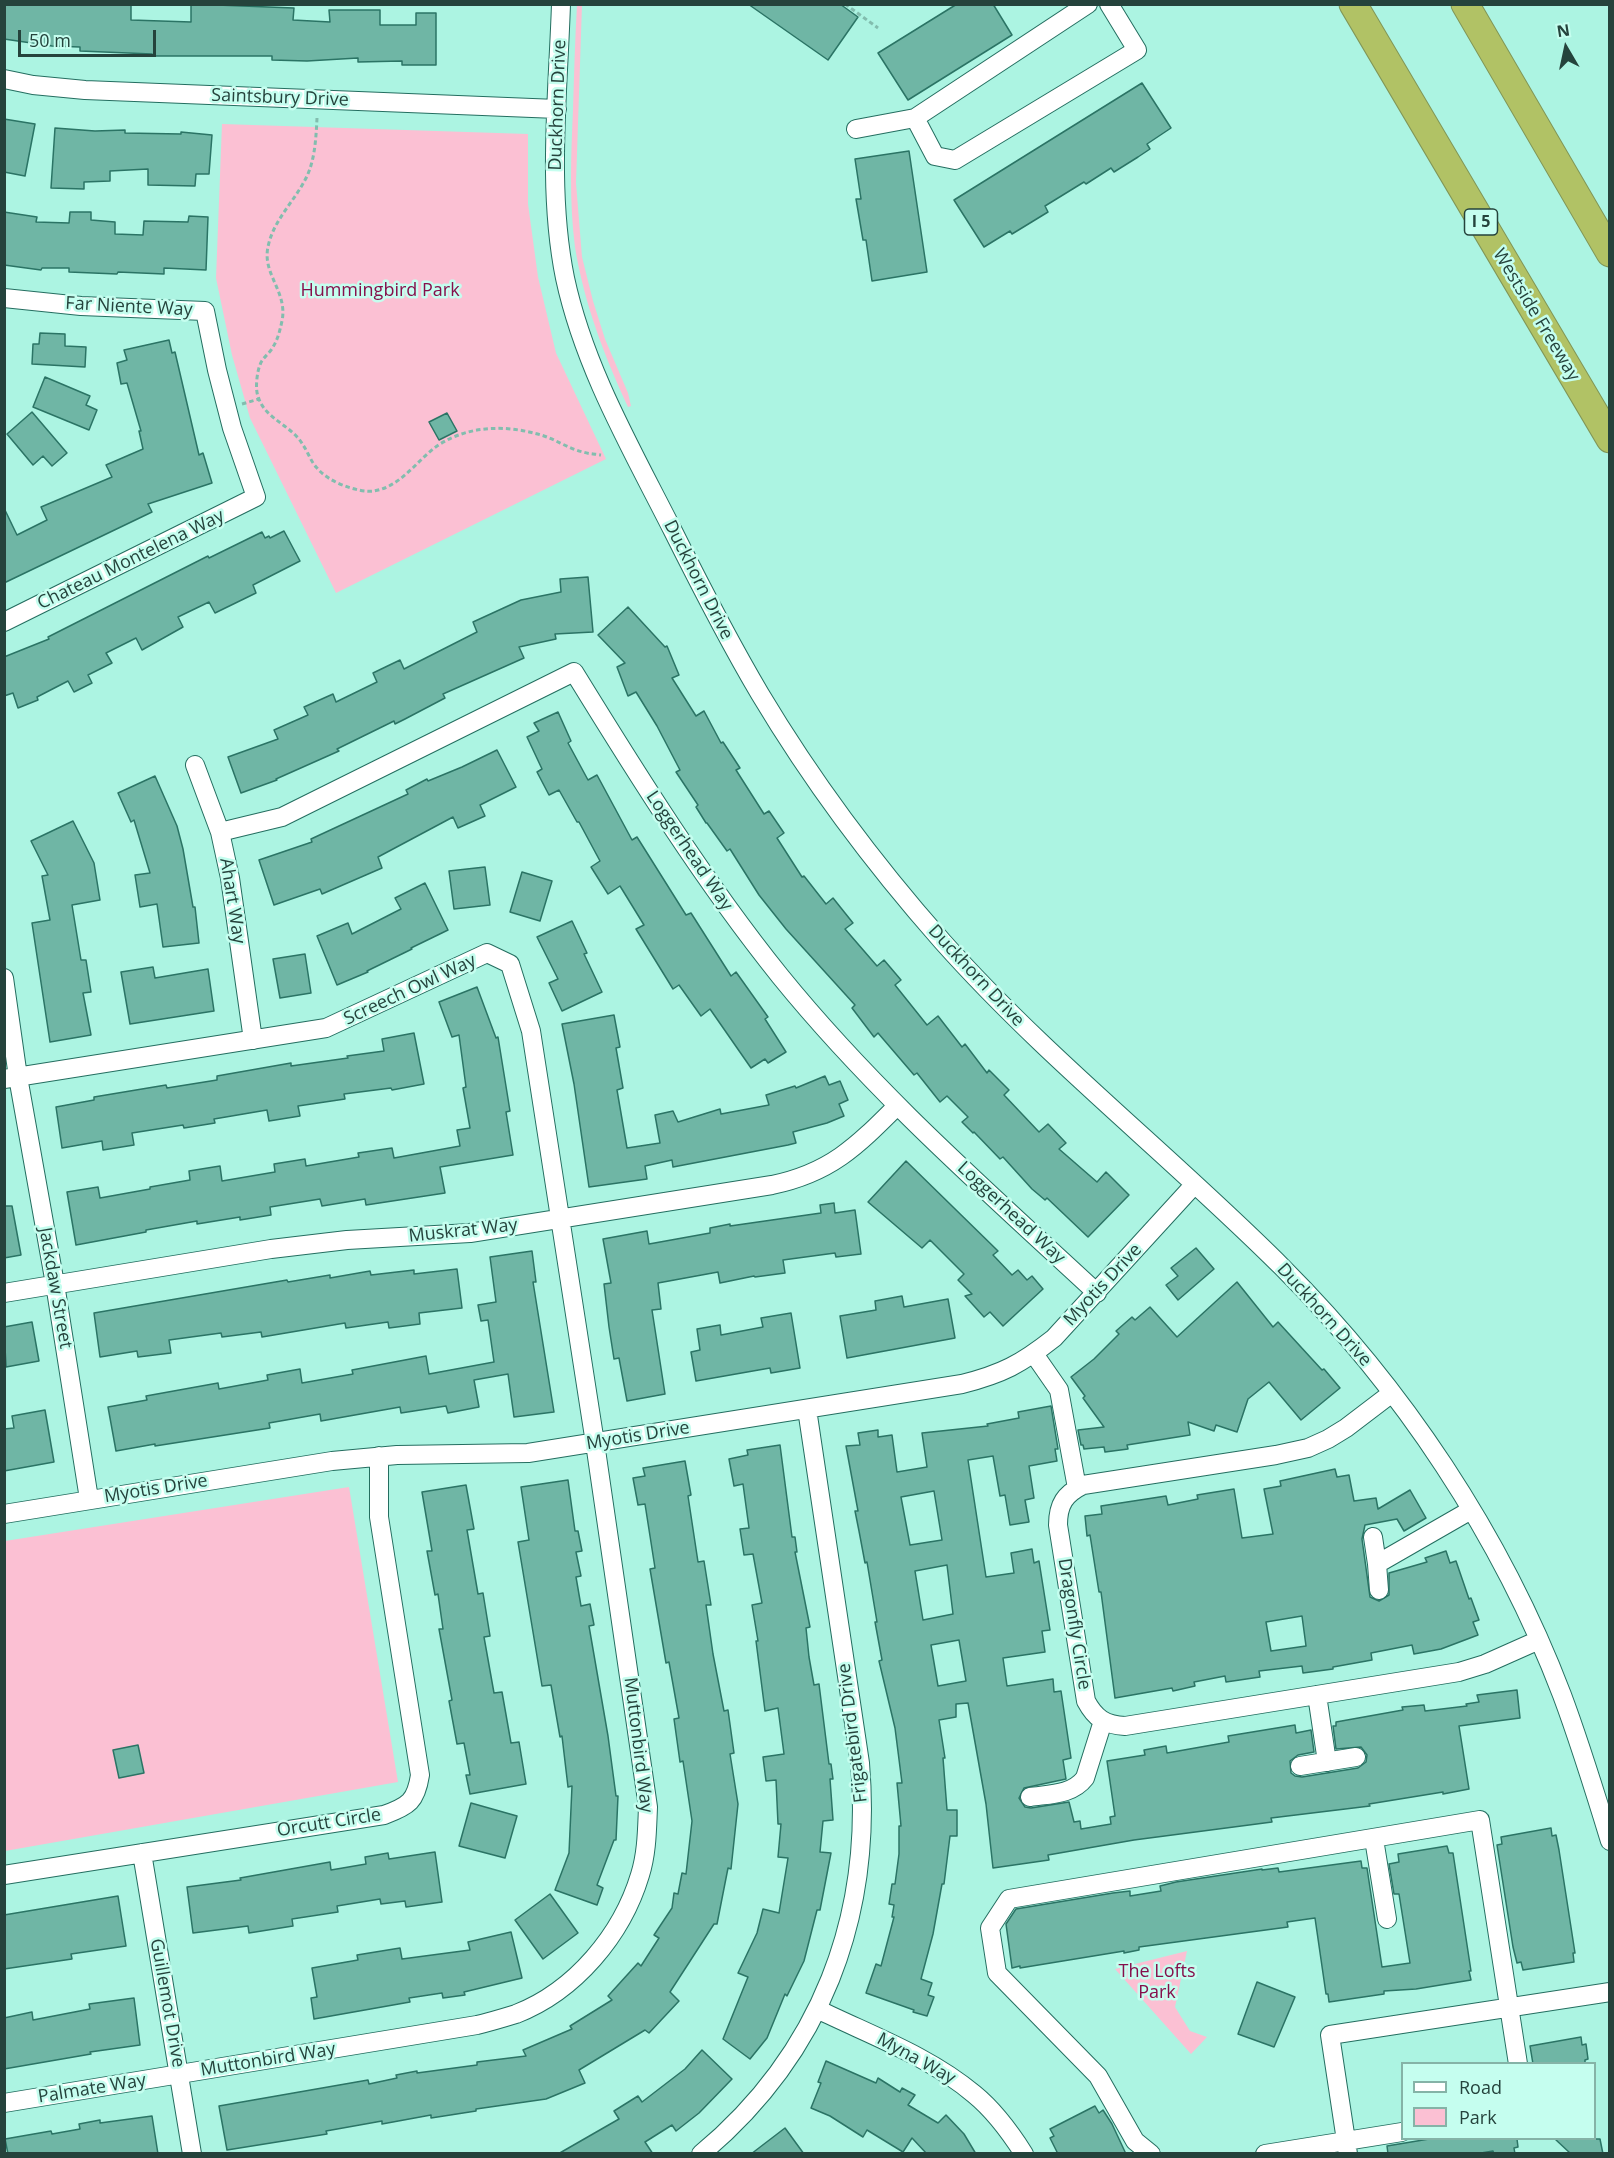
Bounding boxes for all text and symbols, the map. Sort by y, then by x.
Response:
scale bar [21,18,159,56]
north arrow [1536,18,1596,78]
text: N [1555,18,1571,42]
text: 50 m [29,28,71,52]
street label: Duckhorn Drive [545,39,571,171]
street label: Saintsbury Drive [211,85,349,111]
road number: I 5 [1464,209,1498,235]
street label: Westside Freeway [1488,245,1584,385]
park label: Hummingbird Park [300,280,460,302]
street label: Far Niente Way [65,293,193,321]
street label: Chateau Montelena Way [34,505,228,615]
street label: Duckhorn Drive [659,517,737,643]
street label: Loggerhead Way [641,787,737,915]
street label: Ahart Way [215,857,249,945]
street label: Duckhorn Drive [923,921,1029,1031]
street label: Screech Owl Way [341,950,479,1030]
street label: Loggerhead Way [953,1157,1069,1269]
street label: Muskrat Way [407,1215,519,1247]
street label: Jackdaw Street [34,1226,76,1350]
street label: Myotis Drive [1060,1239,1146,1331]
street label: Duckhorn Drive [1272,1259,1376,1371]
street label: Myotis Drive [585,1417,691,1455]
street label: Myotis Drive [103,1470,209,1508]
street label: Dragonfly Circle [1053,1557,1095,1691]
street label: Frigatebird Drive [834,1662,872,1804]
street label: Muttonbird Way [619,1676,657,1814]
street label: Orcutt Circle [275,1804,383,1842]
street label: Guillemot Drive [145,1937,189,2069]
park label: The Lofts Park [1118,1961,1196,2004]
street label: Myna Way [873,2029,959,2089]
street label: Muttonbird Way [199,2039,337,2081]
legend [1401,2062,1596,2140]
street label: Palmate Way [37,2070,147,2108]
text: Road [1459,2075,1502,2099]
text: Park [1459,2105,1497,2129]

